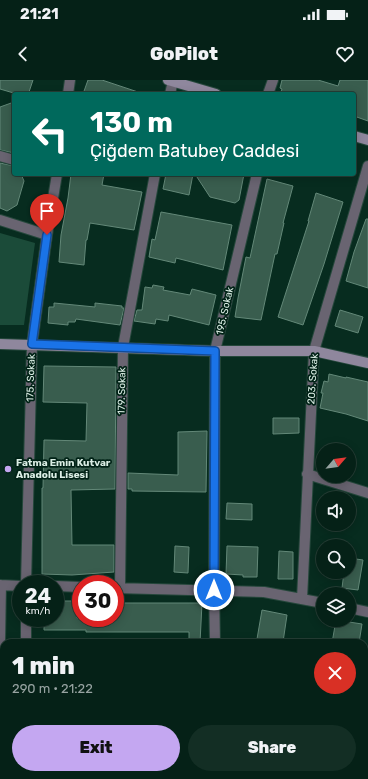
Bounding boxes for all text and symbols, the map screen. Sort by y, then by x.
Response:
text: 21:21 [20,5,59,23]
icon: back [12,43,34,65]
text: GoPilot [150,43,218,65]
icon: heart [334,43,356,65]
text: 130 m [90,106,173,139]
icon: left [24,108,76,160]
text: Çiğdem Batubey Caddesi [90,140,299,162]
pin [30,194,64,235]
icon: arrive [36,200,58,222]
street label: 195. Sokak [214,285,237,336]
street label: 203. Sokak [305,352,321,405]
street label: 175. Sokak [24,353,38,402]
street label: 179. Sokak [116,366,128,415]
north arrow [316,443,356,483]
map controls [316,443,356,627]
place label: Fatma Emin Kutvar Anadolu Lisesi [16,457,111,481]
marker: Fatma Emin Kutvar Anadolu Lisesi [3,464,13,474]
button: sound [316,491,356,531]
button: search [316,539,356,579]
position arrow [193,569,235,611]
speed limit sign: 30 [72,575,124,627]
text: 24 [25,584,51,608]
button: layers [316,587,356,627]
text: km/h [26,605,50,617]
text: 1 min [12,652,75,680]
button: close [314,652,356,694]
text: 290 m · 21:22 [12,681,93,696]
button: Exit [12,725,180,771]
button: Share [188,725,356,771]

